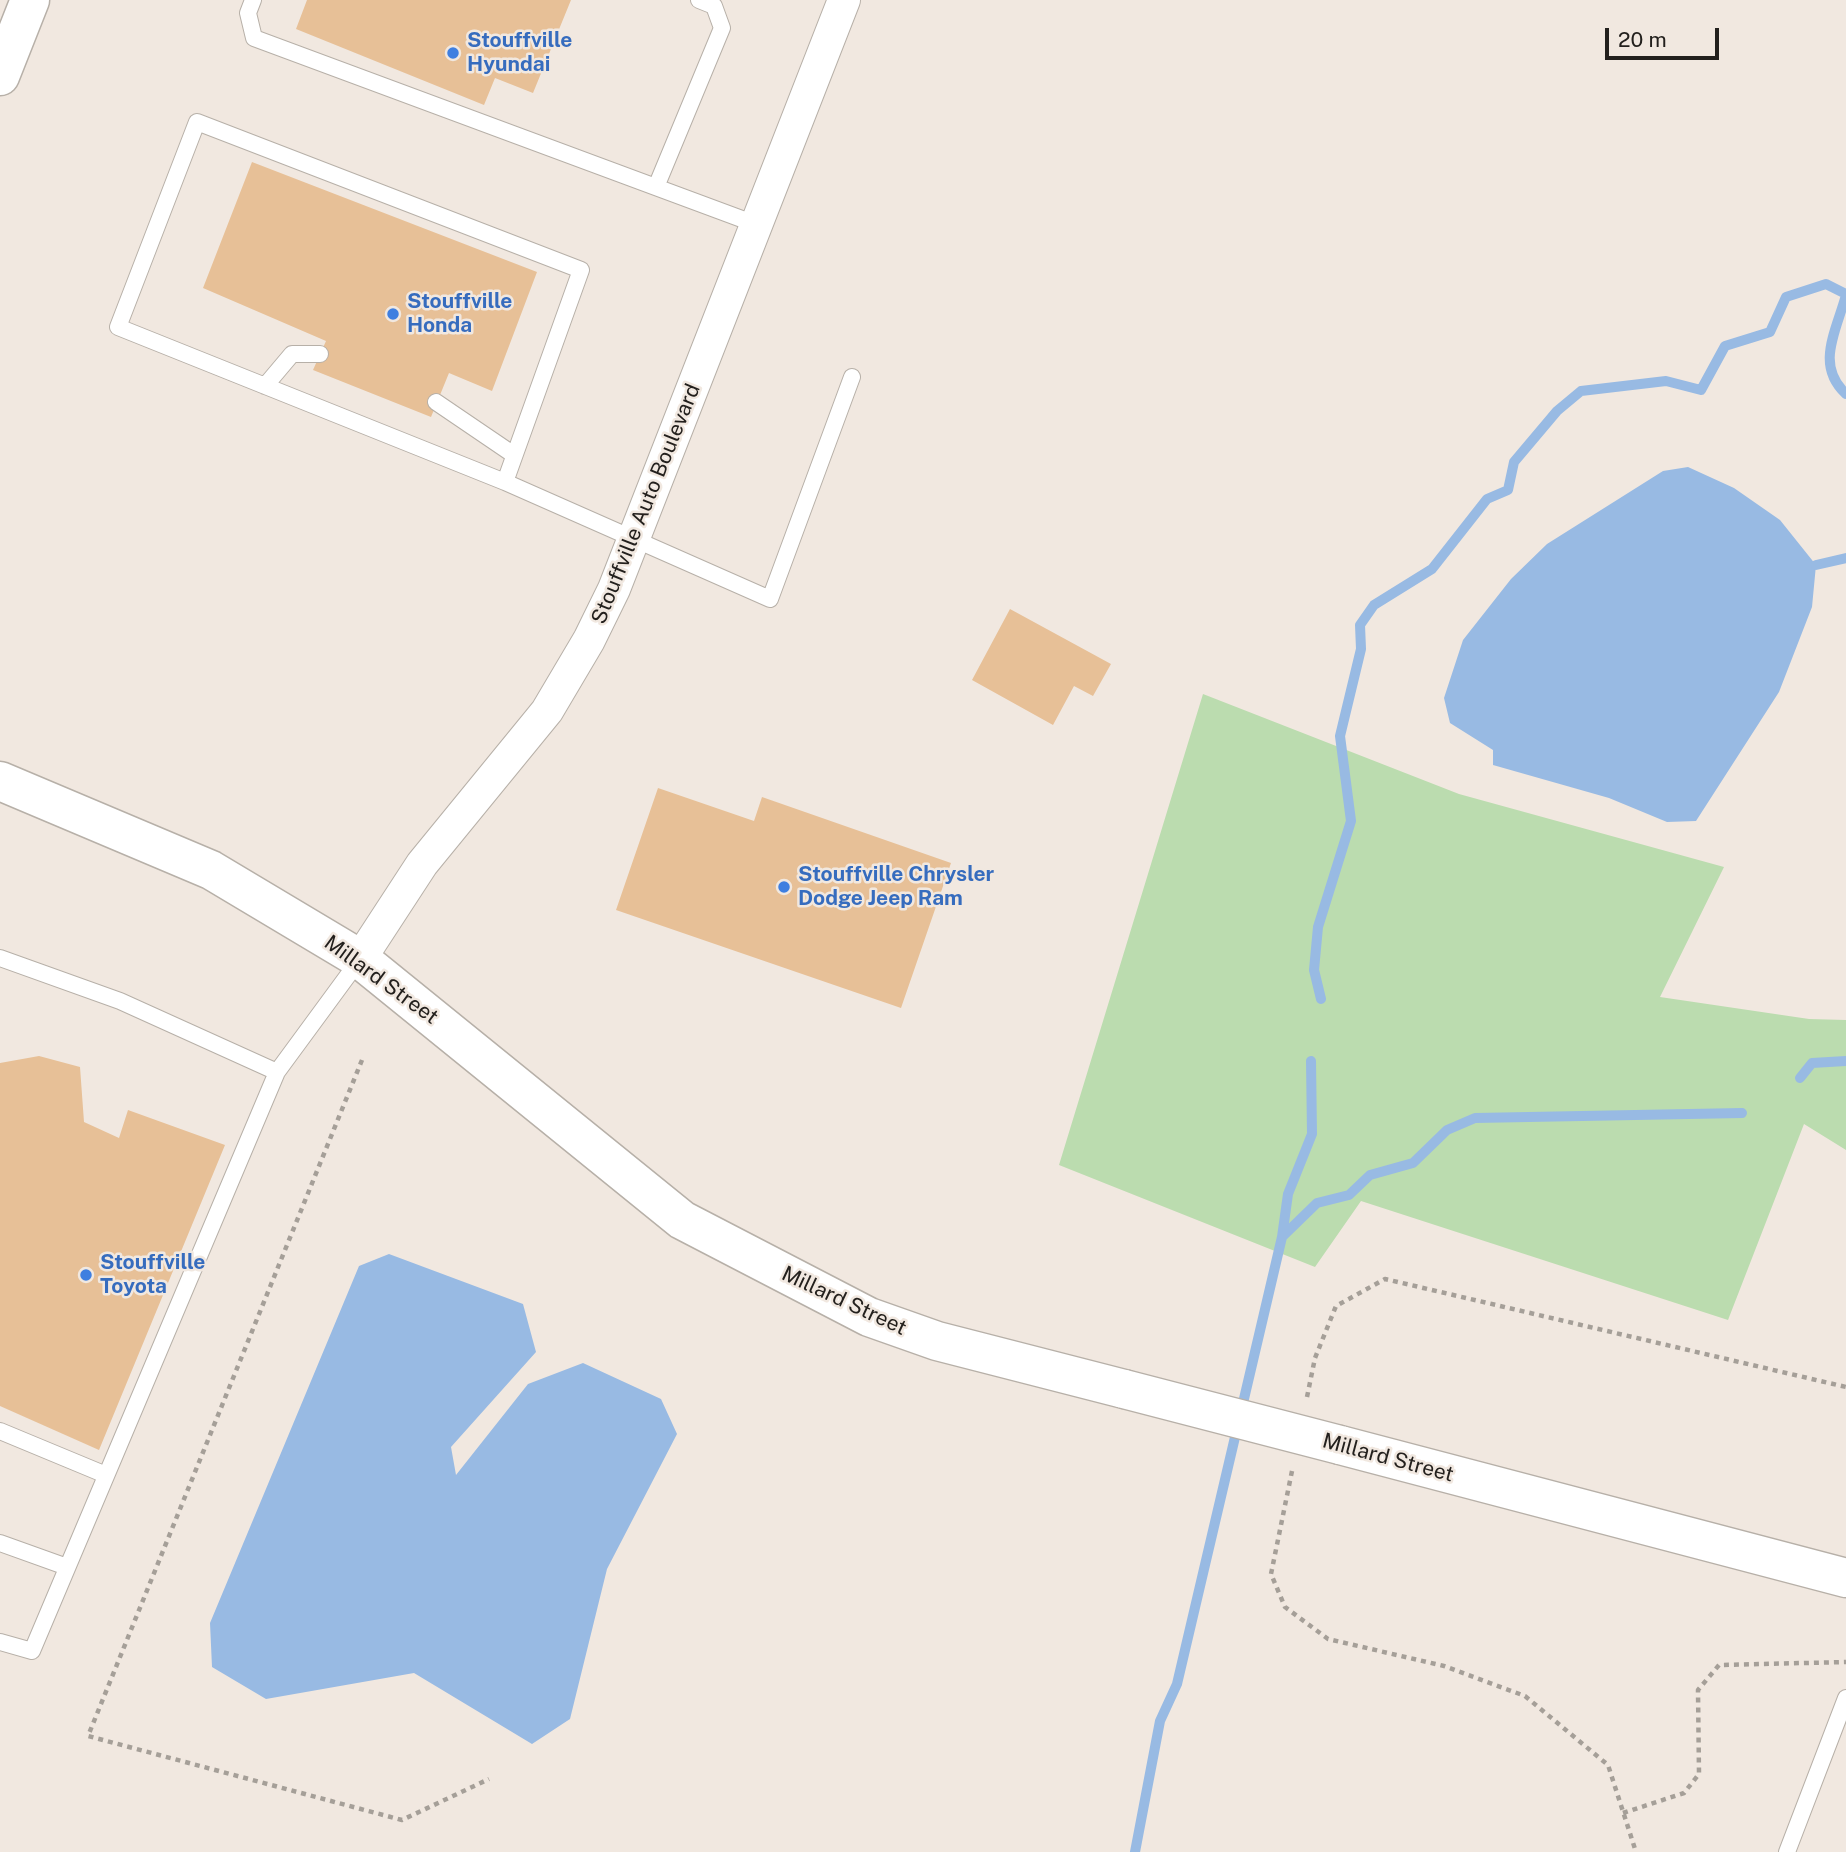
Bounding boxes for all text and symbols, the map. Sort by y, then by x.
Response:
scale bar [1608,14,1722,58]
text: 20 m [1618,27,1667,52]
place label: Stouffville Hyundai [467,28,572,78]
marker: Stouffville Hyundai [445,45,461,61]
place label: Stouffville Honda [407,289,512,339]
marker: Stouffville Honda [385,306,401,322]
street label: Stouffville Auto Boulevard [586,380,706,628]
place label: Stouffville Chrysler Dodge Jeep Ram [798,862,994,912]
marker: Stouffville Chrysler Dodge Jeep Ram [776,879,792,895]
street label: Millard Street [319,930,443,1030]
place label: Stouffville Toyota [100,1250,205,1300]
street label: Millard Street [778,1261,910,1341]
marker: Stouffville Toyota [78,1267,94,1283]
street label: Millard Street [1320,1428,1456,1488]

